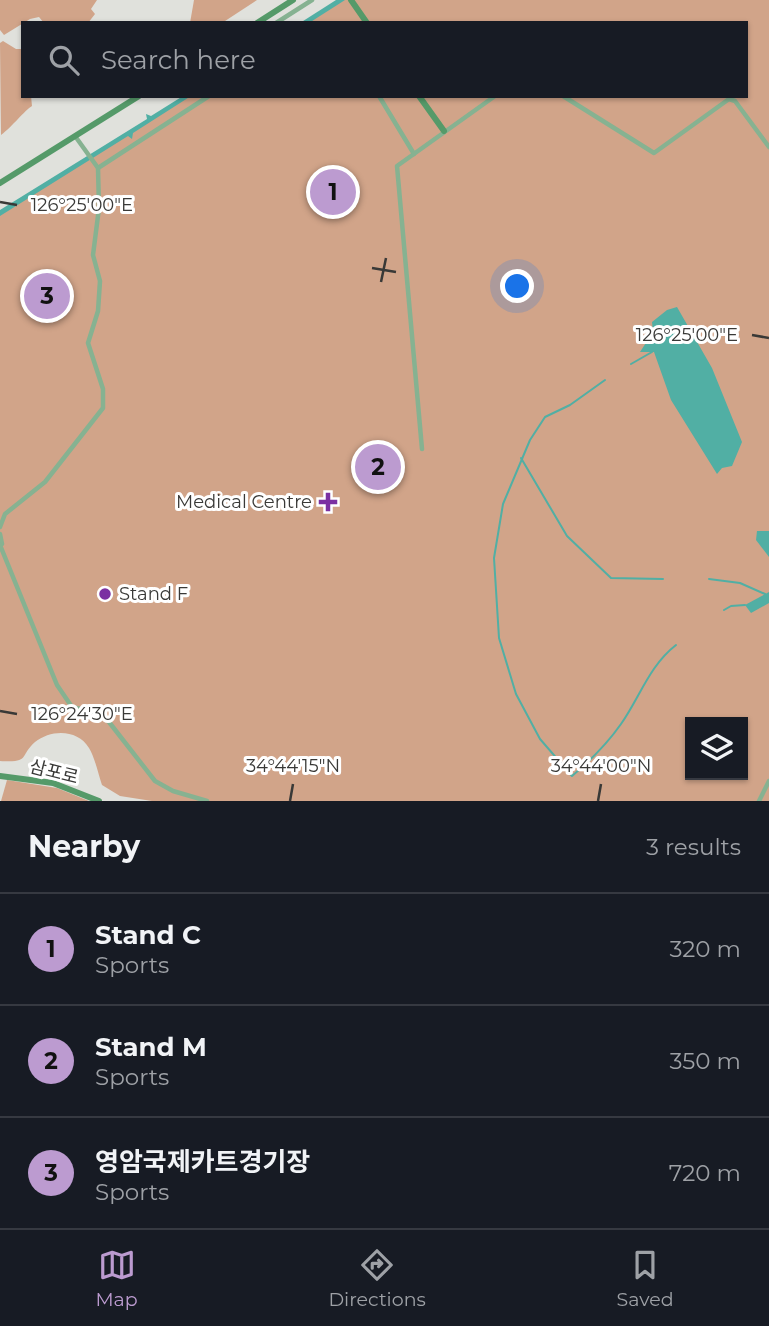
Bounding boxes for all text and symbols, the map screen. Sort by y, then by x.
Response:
search box [21,21,748,98]
icon: search [45,41,83,79]
text: Search here [101,44,256,76]
pin: 1 [310,166,356,218]
text: 126°25'00"E [31,194,133,216]
your location [500,269,534,303]
pin: 3 [24,270,70,322]
text: 126°25'00"E [636,324,738,346]
pin: 2 [355,441,401,493]
place label: Medical Centre [176,491,312,513]
marker: Medical Centre [318,492,338,512]
place label: Stand F [119,583,188,605]
marker: Stand F [97,586,113,602]
text: 126°24'30"E [31,703,133,725]
map controls [685,717,748,780]
button: layers [685,717,748,780]
street label: 삼포로 [27,755,81,789]
text: 34°44'15"N [246,755,340,777]
text: 34°44'00"N [551,755,651,777]
text: Nearby [28,828,140,865]
text: 3 results [646,833,741,861]
text: Stand C [95,919,201,951]
text: 1 [46,935,56,963]
text: 320 m [669,935,741,963]
text: Sports [95,951,169,979]
text: Stand M [95,1031,207,1063]
text: 2 [44,1047,58,1075]
text: 350 m [670,1047,741,1075]
text: Sports [95,1063,169,1091]
text: 영암국제카트경기장 [95,1146,310,1178]
text: 3 [44,1159,58,1187]
text: 720 m [669,1159,741,1187]
text: Sports [95,1178,169,1206]
tab: Map [95,1246,138,1311]
tab: Directions [328,1246,426,1311]
tab: Saved [617,1246,674,1311]

